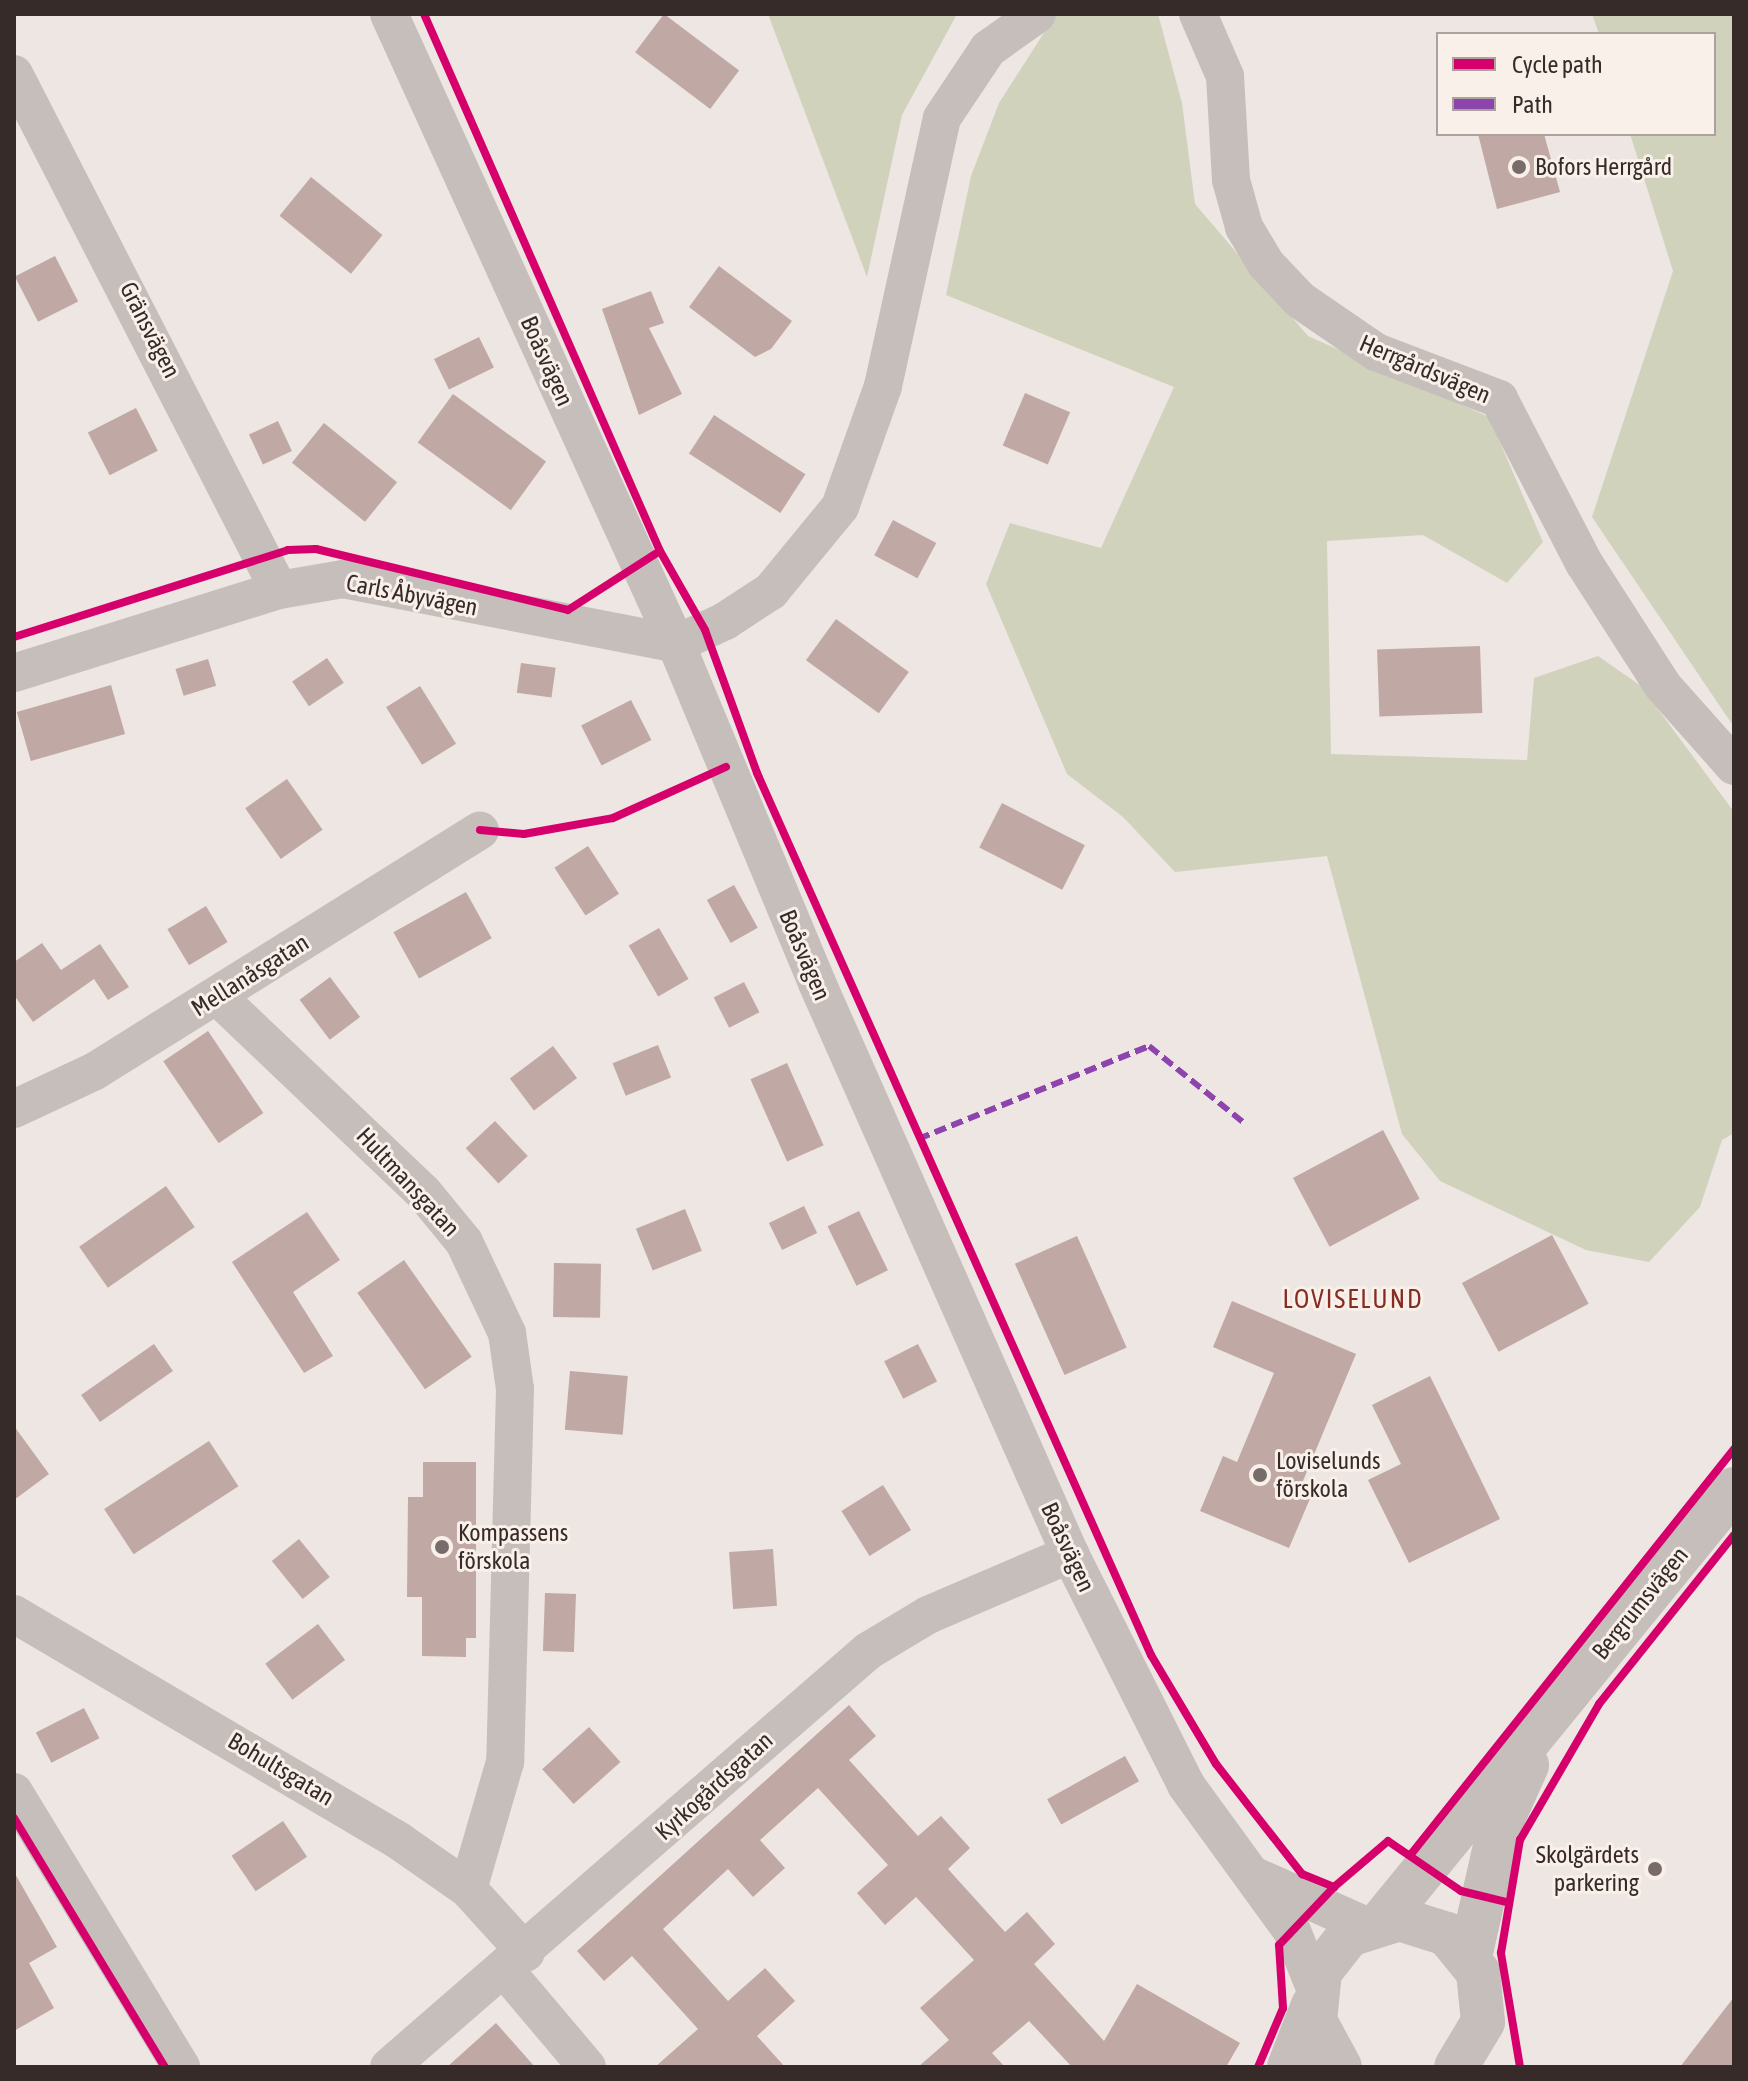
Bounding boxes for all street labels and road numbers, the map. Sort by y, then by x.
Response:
street label: Gränsvägen [114,277,186,383]
street label: Boåsvägen [514,312,580,410]
street label: Herrgårdsvägen [1355,329,1495,409]
street label: Carls Åbyvägen [344,568,480,622]
street label: Boåsvägen [773,905,837,1005]
street label: Mellanåsgatan [186,928,314,1022]
street label: Hultmansgatan [350,1122,466,1242]
street label: Boåsvägen [1035,1498,1101,1596]
street label: Bergrumsvägen [1586,1541,1694,1665]
street label: Bohultsgatan [223,1726,339,1812]
street label: Kyrkogårdsgatan [649,1726,779,1846]

